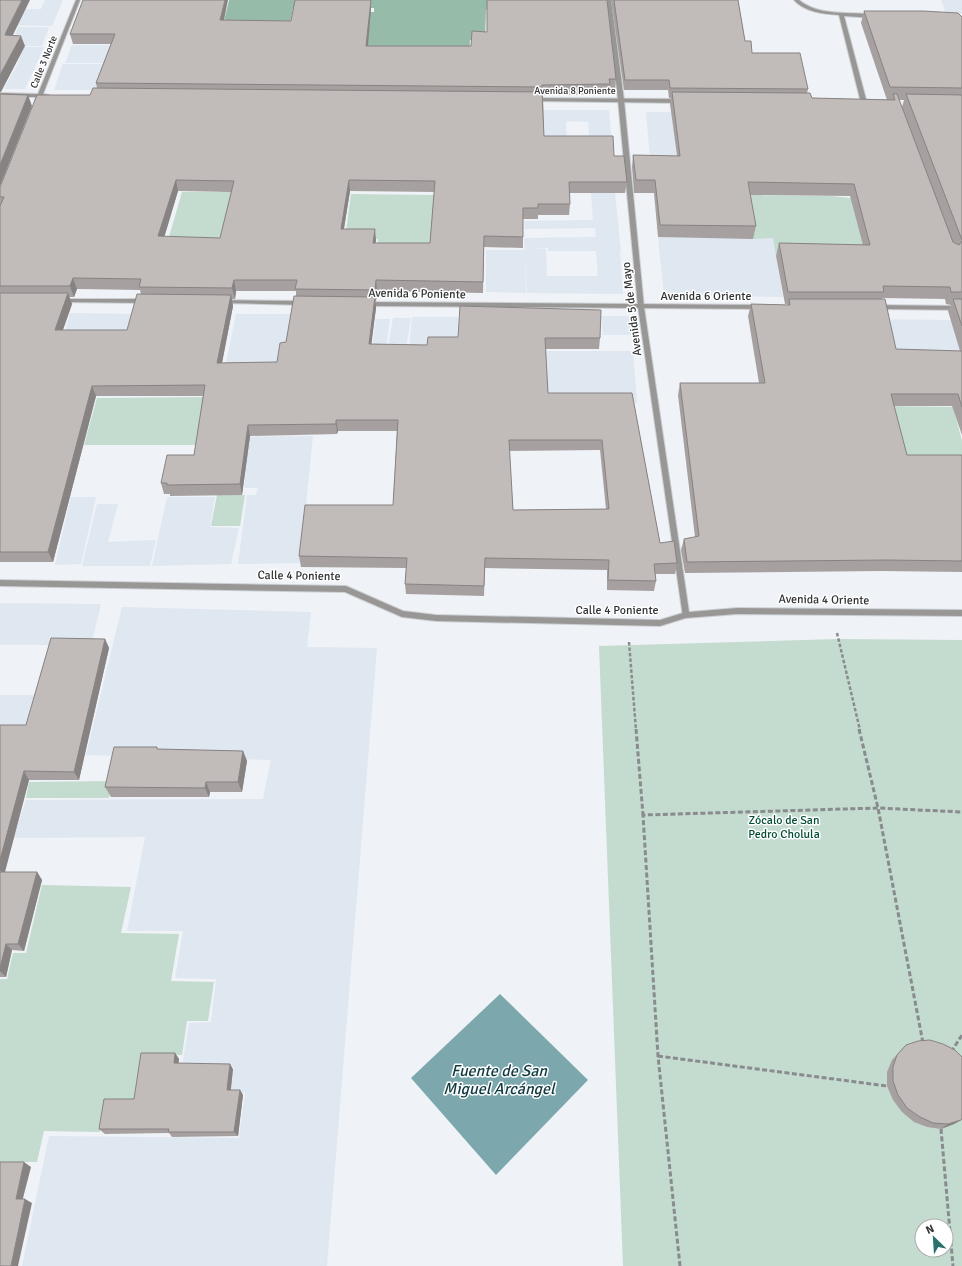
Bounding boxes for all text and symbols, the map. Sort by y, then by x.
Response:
street label: Calle 3 Norte [28,34,60,90]
street label: Avenida 8 Poniente [534,85,616,97]
street label: Avenida 5 de Mayo [619,261,645,357]
street label: Avenida 6 Poniente [368,286,466,302]
street label: Avenida 6 Oriente [661,289,751,304]
street label: Calle 4 Poniente [257,568,341,584]
street label: Avenida 4 Oriente [778,592,870,608]
street label: Calle 4 Poniente [576,603,658,618]
park label: Zócalo de San Pedro Cholula [748,813,820,842]
water label: Fuente de San Miguel Arcángel [443,1061,556,1099]
north arrow [914,1218,954,1258]
text: N [924,1222,936,1237]

